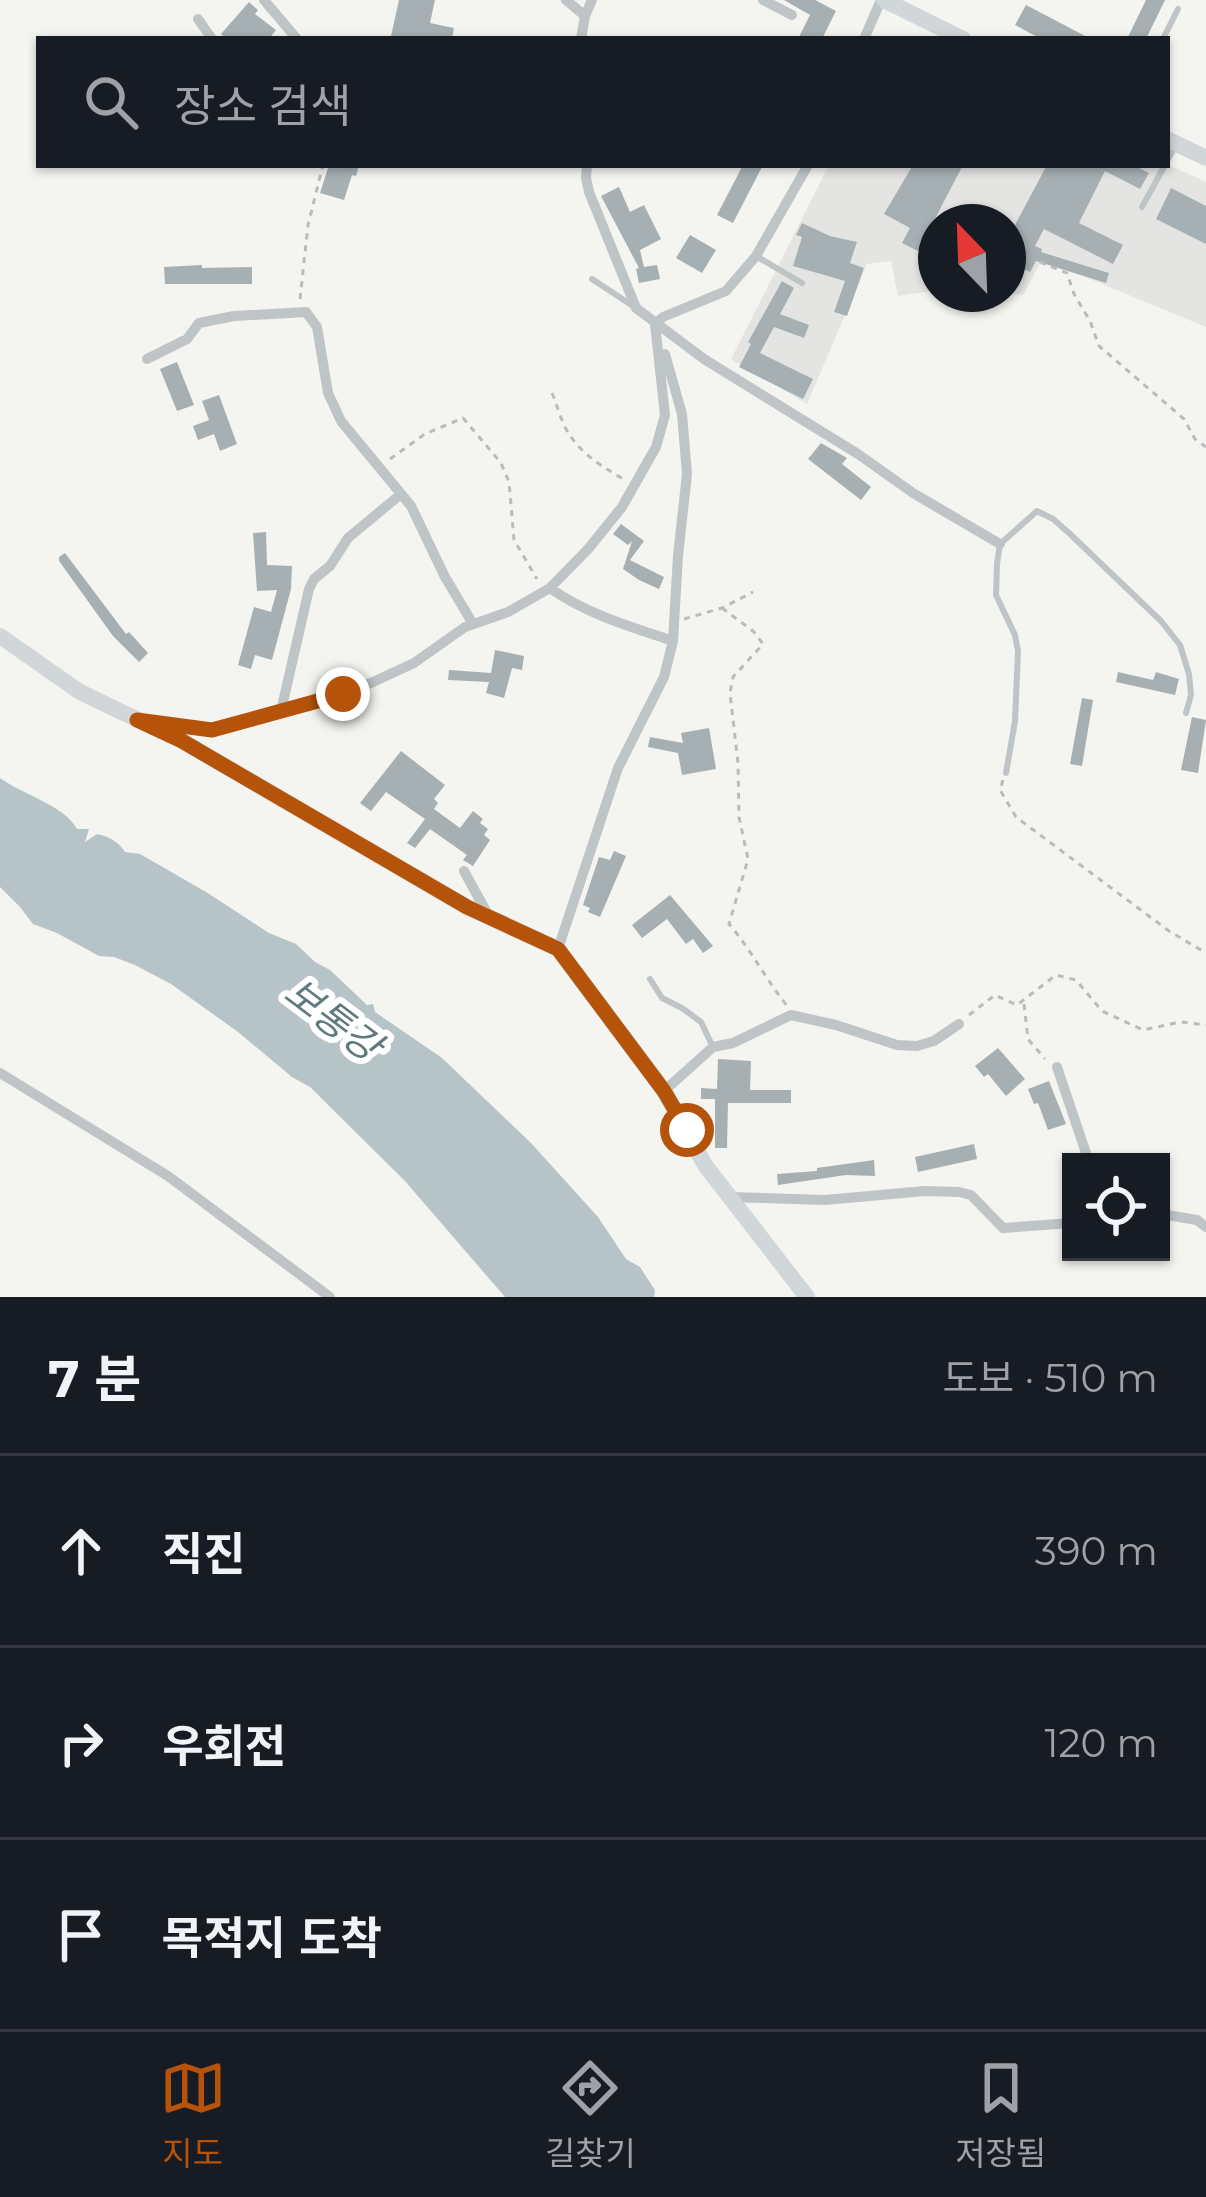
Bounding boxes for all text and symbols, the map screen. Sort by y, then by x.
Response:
search box [36,36,1170,168]
icon: search [78,69,144,135]
text: 장소 검색 [174,78,351,133]
north arrow [918,204,1026,312]
route end [316,667,370,721]
water label: 보통강 [276,967,395,1074]
route start [660,1103,714,1157]
map controls [1062,1153,1170,1261]
button: locate [1062,1153,1170,1261]
text: 7 분 [48,1348,141,1410]
text: 도보 · 510 m [942,1354,1158,1402]
icon: ahead [48,1518,114,1584]
text: 직진 [162,1526,245,1581]
text: 390 m [1035,1527,1158,1575]
icon: right [48,1710,114,1776]
text: 우회전 [162,1718,286,1773]
text: 120 m [1044,1719,1158,1767]
icon: arrive [48,1902,114,1968]
text: 목적지 도착 [162,1910,382,1965]
tab: 지도 [160,2055,226,2175]
tab: 길찾기 [545,2055,636,2175]
tab: 저장됨 [955,2055,1046,2175]

